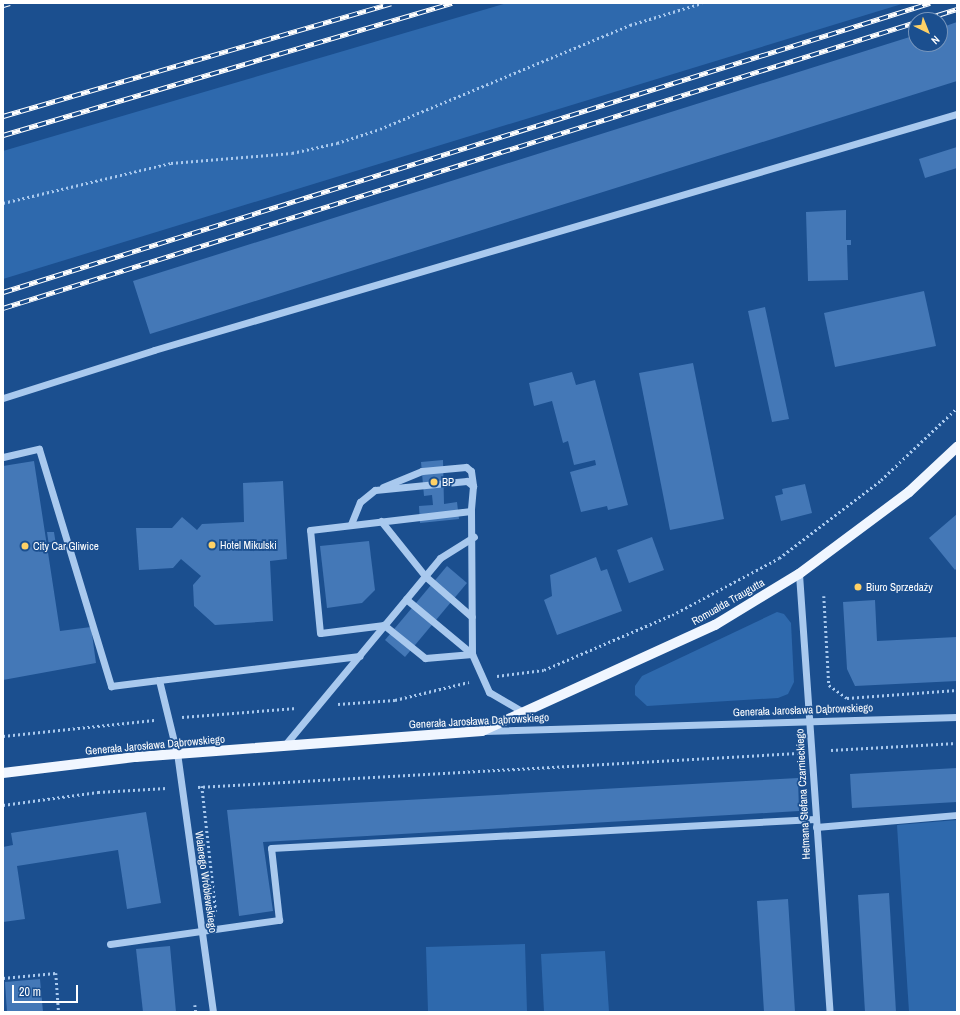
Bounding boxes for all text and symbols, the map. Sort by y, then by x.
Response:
north arrow [908,12,948,52]
text: N [928,33,943,47]
place label: BP [442,475,454,489]
marker: BP [429,477,439,487]
place label: Hotel Mikulski [220,538,277,552]
place label: City Car Gliwice [33,539,99,553]
marker: Hotel Mikulski [207,540,217,550]
marker: City Car Gliwice [20,541,30,551]
street label: Romualda Traugutta [689,576,767,628]
place label: Biuro Sprzedaży [866,580,933,594]
marker: Biuro Sprzedaży [853,582,863,592]
street label: Generała Jarosława Dąbrowskiego [733,701,873,719]
street label: Generała Jarosława Dąbrowskiego [409,711,549,731]
street label: Hetmana Stefana Czarnieckiego [793,728,813,860]
street label: Generała Jarosława Dąbrowskiego [85,732,225,758]
street label: Walerego Wróblewskiego [192,830,220,934]
scale bar [14,977,80,1003]
text: 20 m [19,984,41,1000]

